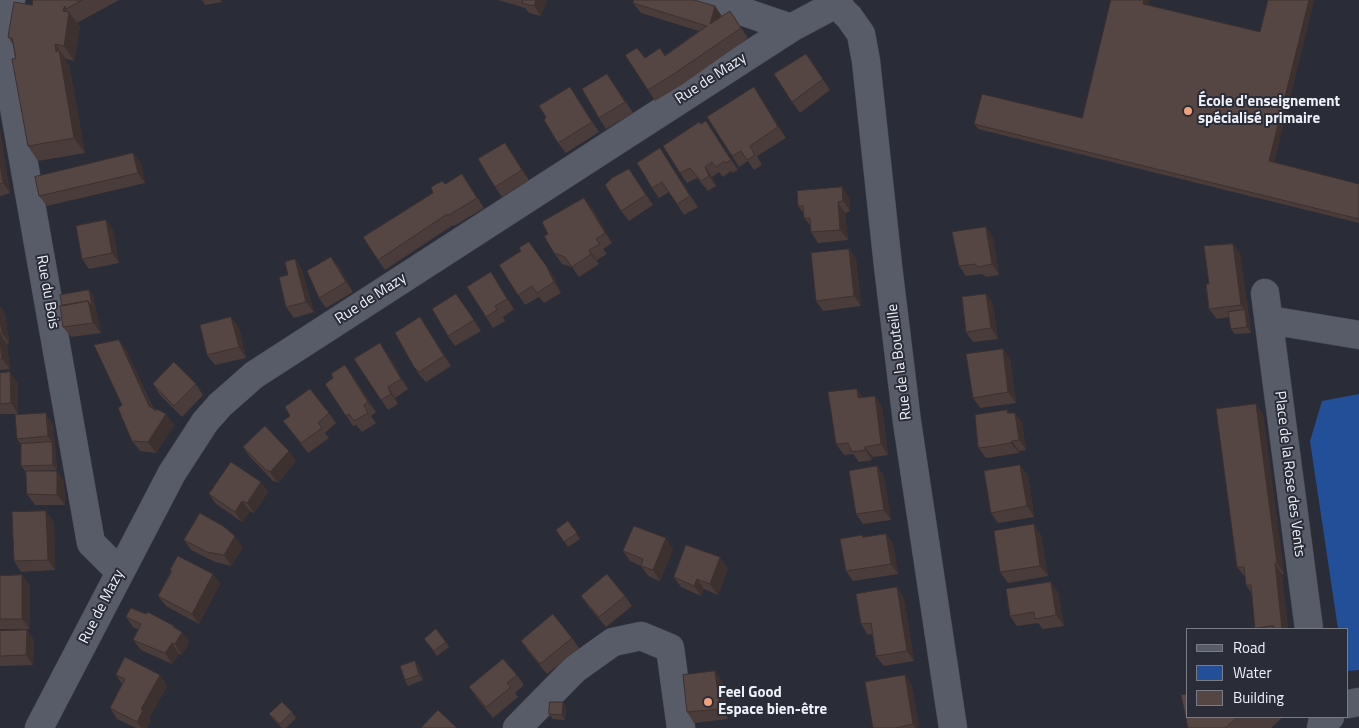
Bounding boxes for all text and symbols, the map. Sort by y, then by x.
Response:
street label: Rue de Mazy [672,49,750,109]
place label: École d'enseignement spécialisé primaire [1198,93,1340,128]
marker: École d'enseignement spécialisé primaire [1182,105,1194,117]
street label: Rue du Bois [32,254,62,330]
street label: Rue de Mazy [332,269,410,329]
street label: Rue de la Bouteille [884,303,916,421]
street label: Place de la Rose des Vents [1270,390,1308,558]
street label: Rue de Mazy [76,567,128,647]
legend [1186,628,1349,718]
text: Road [1233,636,1265,659]
text: Water [1233,661,1272,684]
place label: Feel Good Espace bien-être [718,684,827,719]
text: Building [1233,686,1284,709]
marker: Feel Good Espace bien-être [702,696,714,708]

